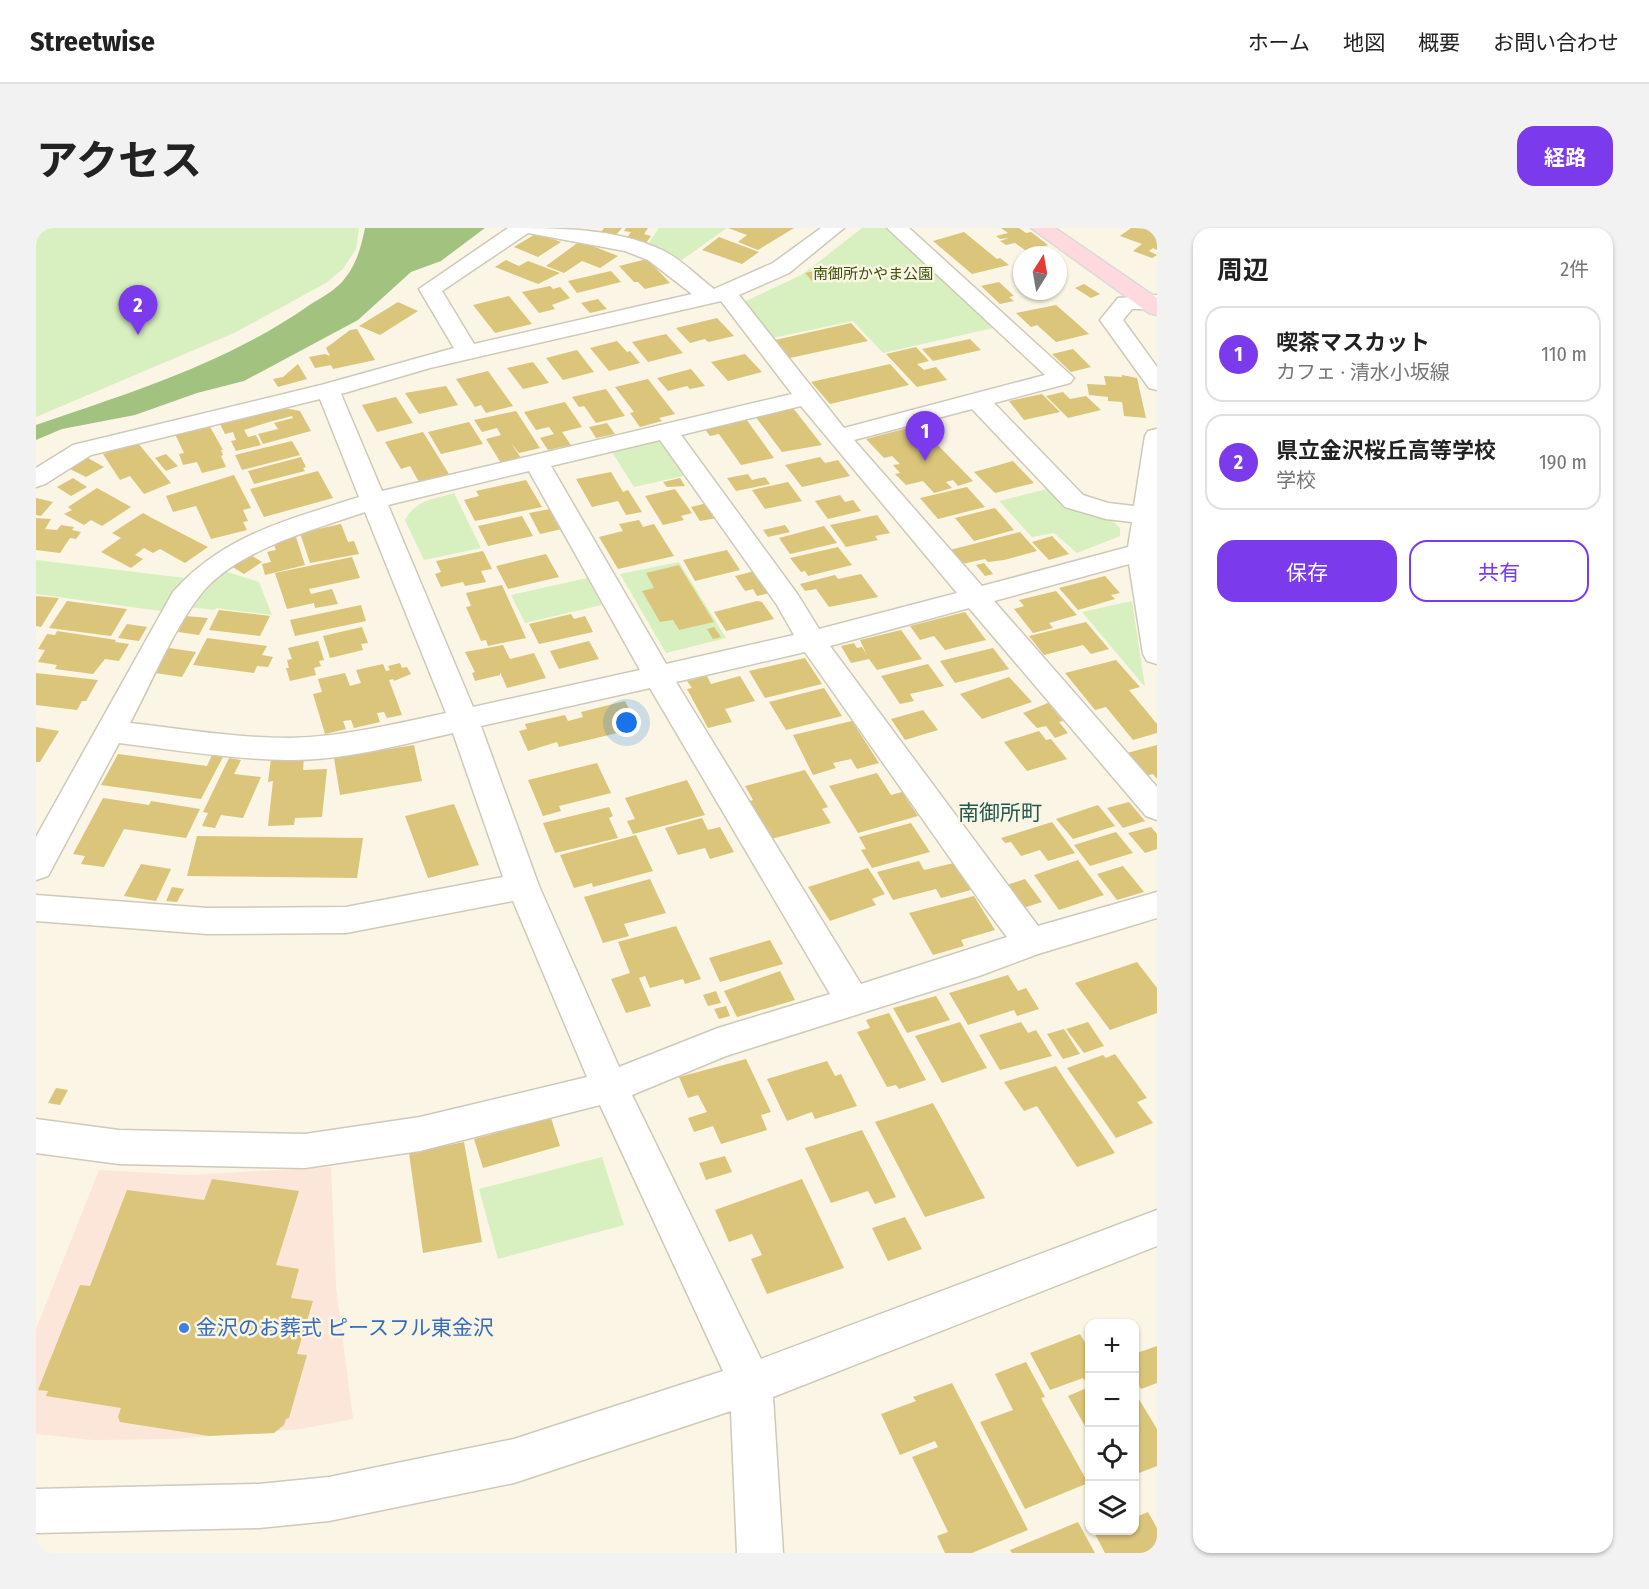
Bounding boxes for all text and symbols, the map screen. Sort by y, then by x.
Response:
text: Streetwise [30,25,155,58]
text: ホーム [1248,30,1310,56]
text: 地図 [1343,30,1385,56]
text: 概要 [1418,30,1460,56]
text: お問い合わせ [1493,30,1619,56]
button: 経路 [1517,126,1613,186]
text: アクセス [36,136,202,186]
north arrow [1013,246,1067,300]
text: 周辺 [1217,255,1269,286]
text: 2件 [1560,257,1589,281]
park label: 南御所かやま公園 [813,265,933,283]
pin: 2 [118,285,158,335]
text: 喫茶マスカット [1276,329,1430,356]
text: 1 [1234,342,1243,366]
text: 110 m [1541,342,1587,366]
text: カフェ · 清水小坂線 [1276,360,1450,384]
pin: 1 [906,412,944,461]
text: 県立金沢桜丘高等学校 [1276,437,1496,464]
text: 2 [1234,450,1243,474]
text: 190 m [1539,450,1587,474]
text: 学校 [1276,468,1316,492]
button: 保存 [1217,540,1397,602]
button: 共有 [1409,540,1589,602]
your location [612,708,641,737]
district label: 南御所町 [958,800,1042,826]
place label: 金沢のお葬式 ピースフル東金沢 [196,1315,494,1341]
map controls [1085,1319,1139,1535]
button: + [1085,1319,1139,1373]
marker: 金沢のお葬式 ピースフル東金沢 [177,1321,191,1335]
button: − [1085,1373,1139,1427]
button: locate [1085,1427,1139,1481]
button: layers [1085,1481,1139,1535]

